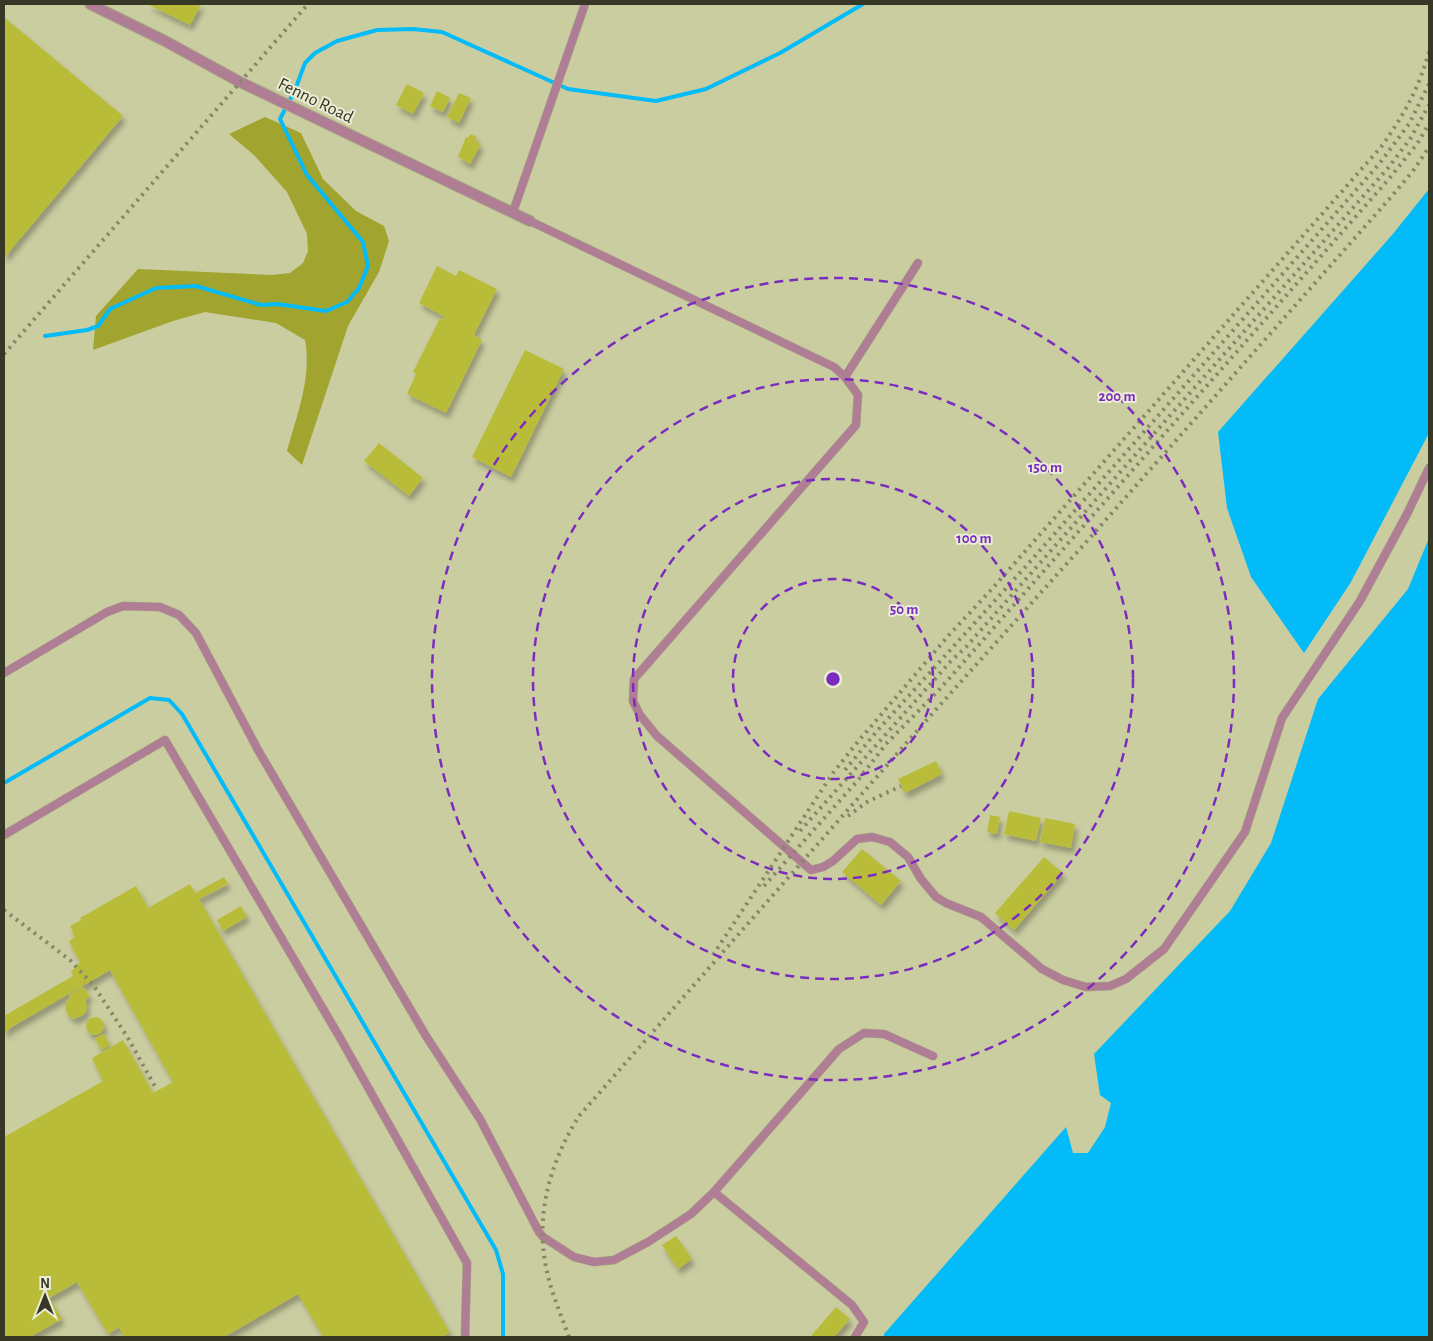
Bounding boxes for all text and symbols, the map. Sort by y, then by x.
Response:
street label: Fenno Road [275,75,356,127]
text: 200 m [1098,389,1136,404]
text: 150 m [1028,460,1062,475]
text: 100 m [956,531,992,546]
text: 50 m [890,602,918,617]
centre of rings [824,670,842,688]
north arrow [20,1271,70,1321]
text: N [40,1277,50,1291]

